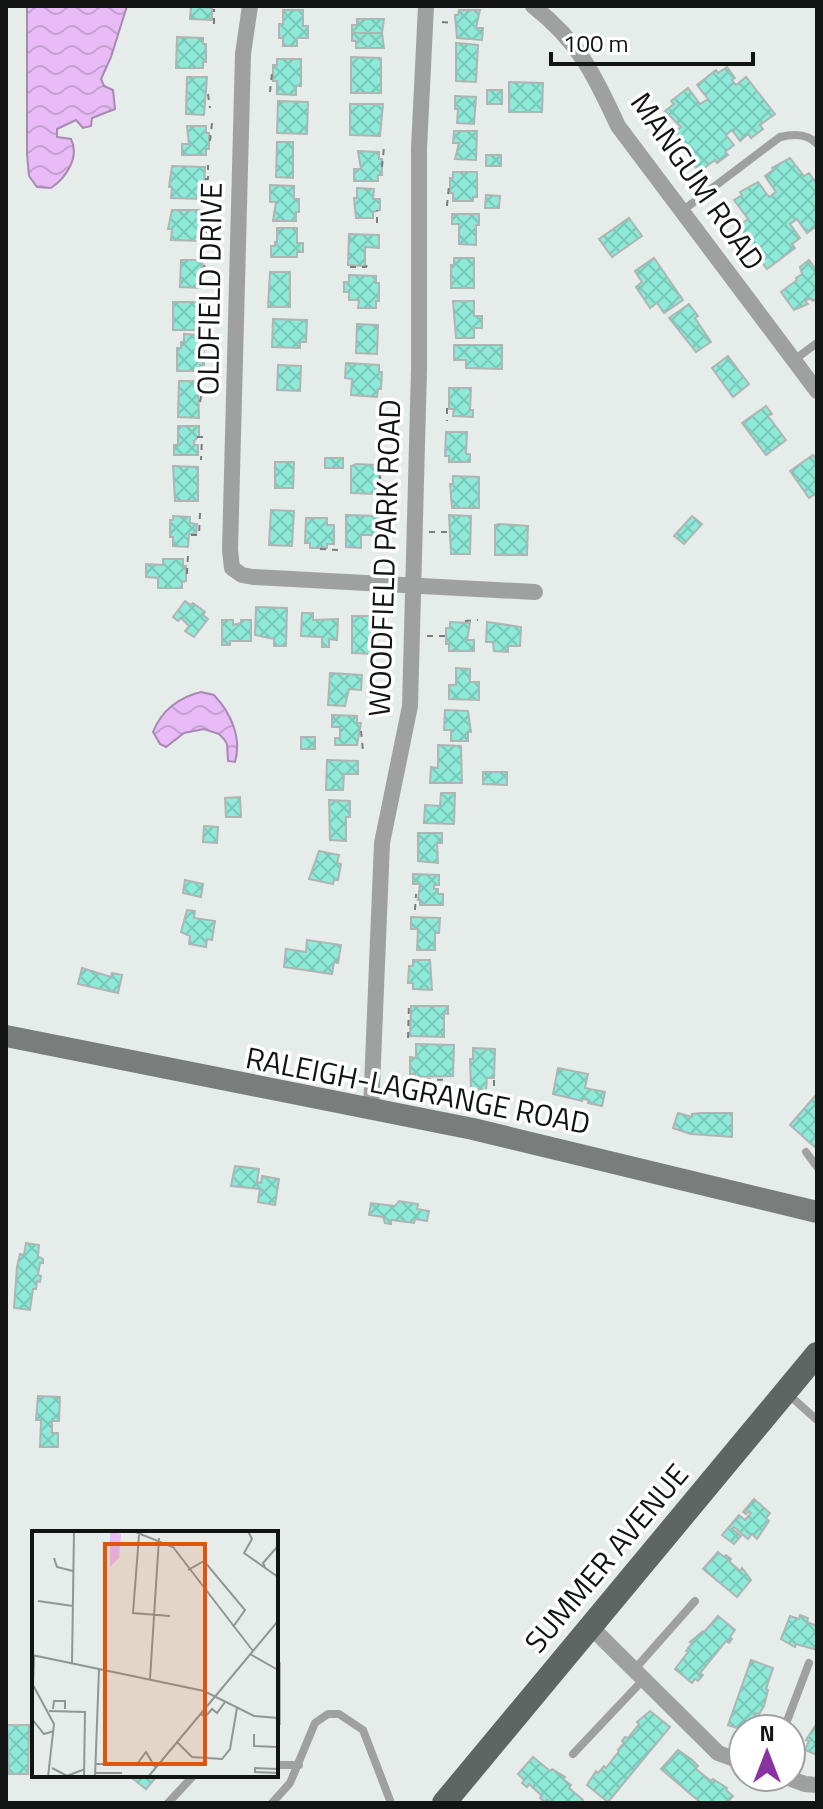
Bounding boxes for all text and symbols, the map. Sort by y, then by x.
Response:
scale bar [551,16,753,66]
text: 100 m [563,25,629,61]
street label: MANGUM ROAD [619,83,777,279]
street label: OLDFIELD DRIVE [184,182,234,396]
street label: WOODFIELD PARK ROAD [355,398,413,718]
street label: RALEIGH-LAGRANGE ROAD [242,1034,594,1146]
street label: SUMMER AVENUE [513,1453,699,1663]
inset map [32,1531,278,1777]
north arrow [727,1713,807,1793]
text: N [759,1716,775,1750]

